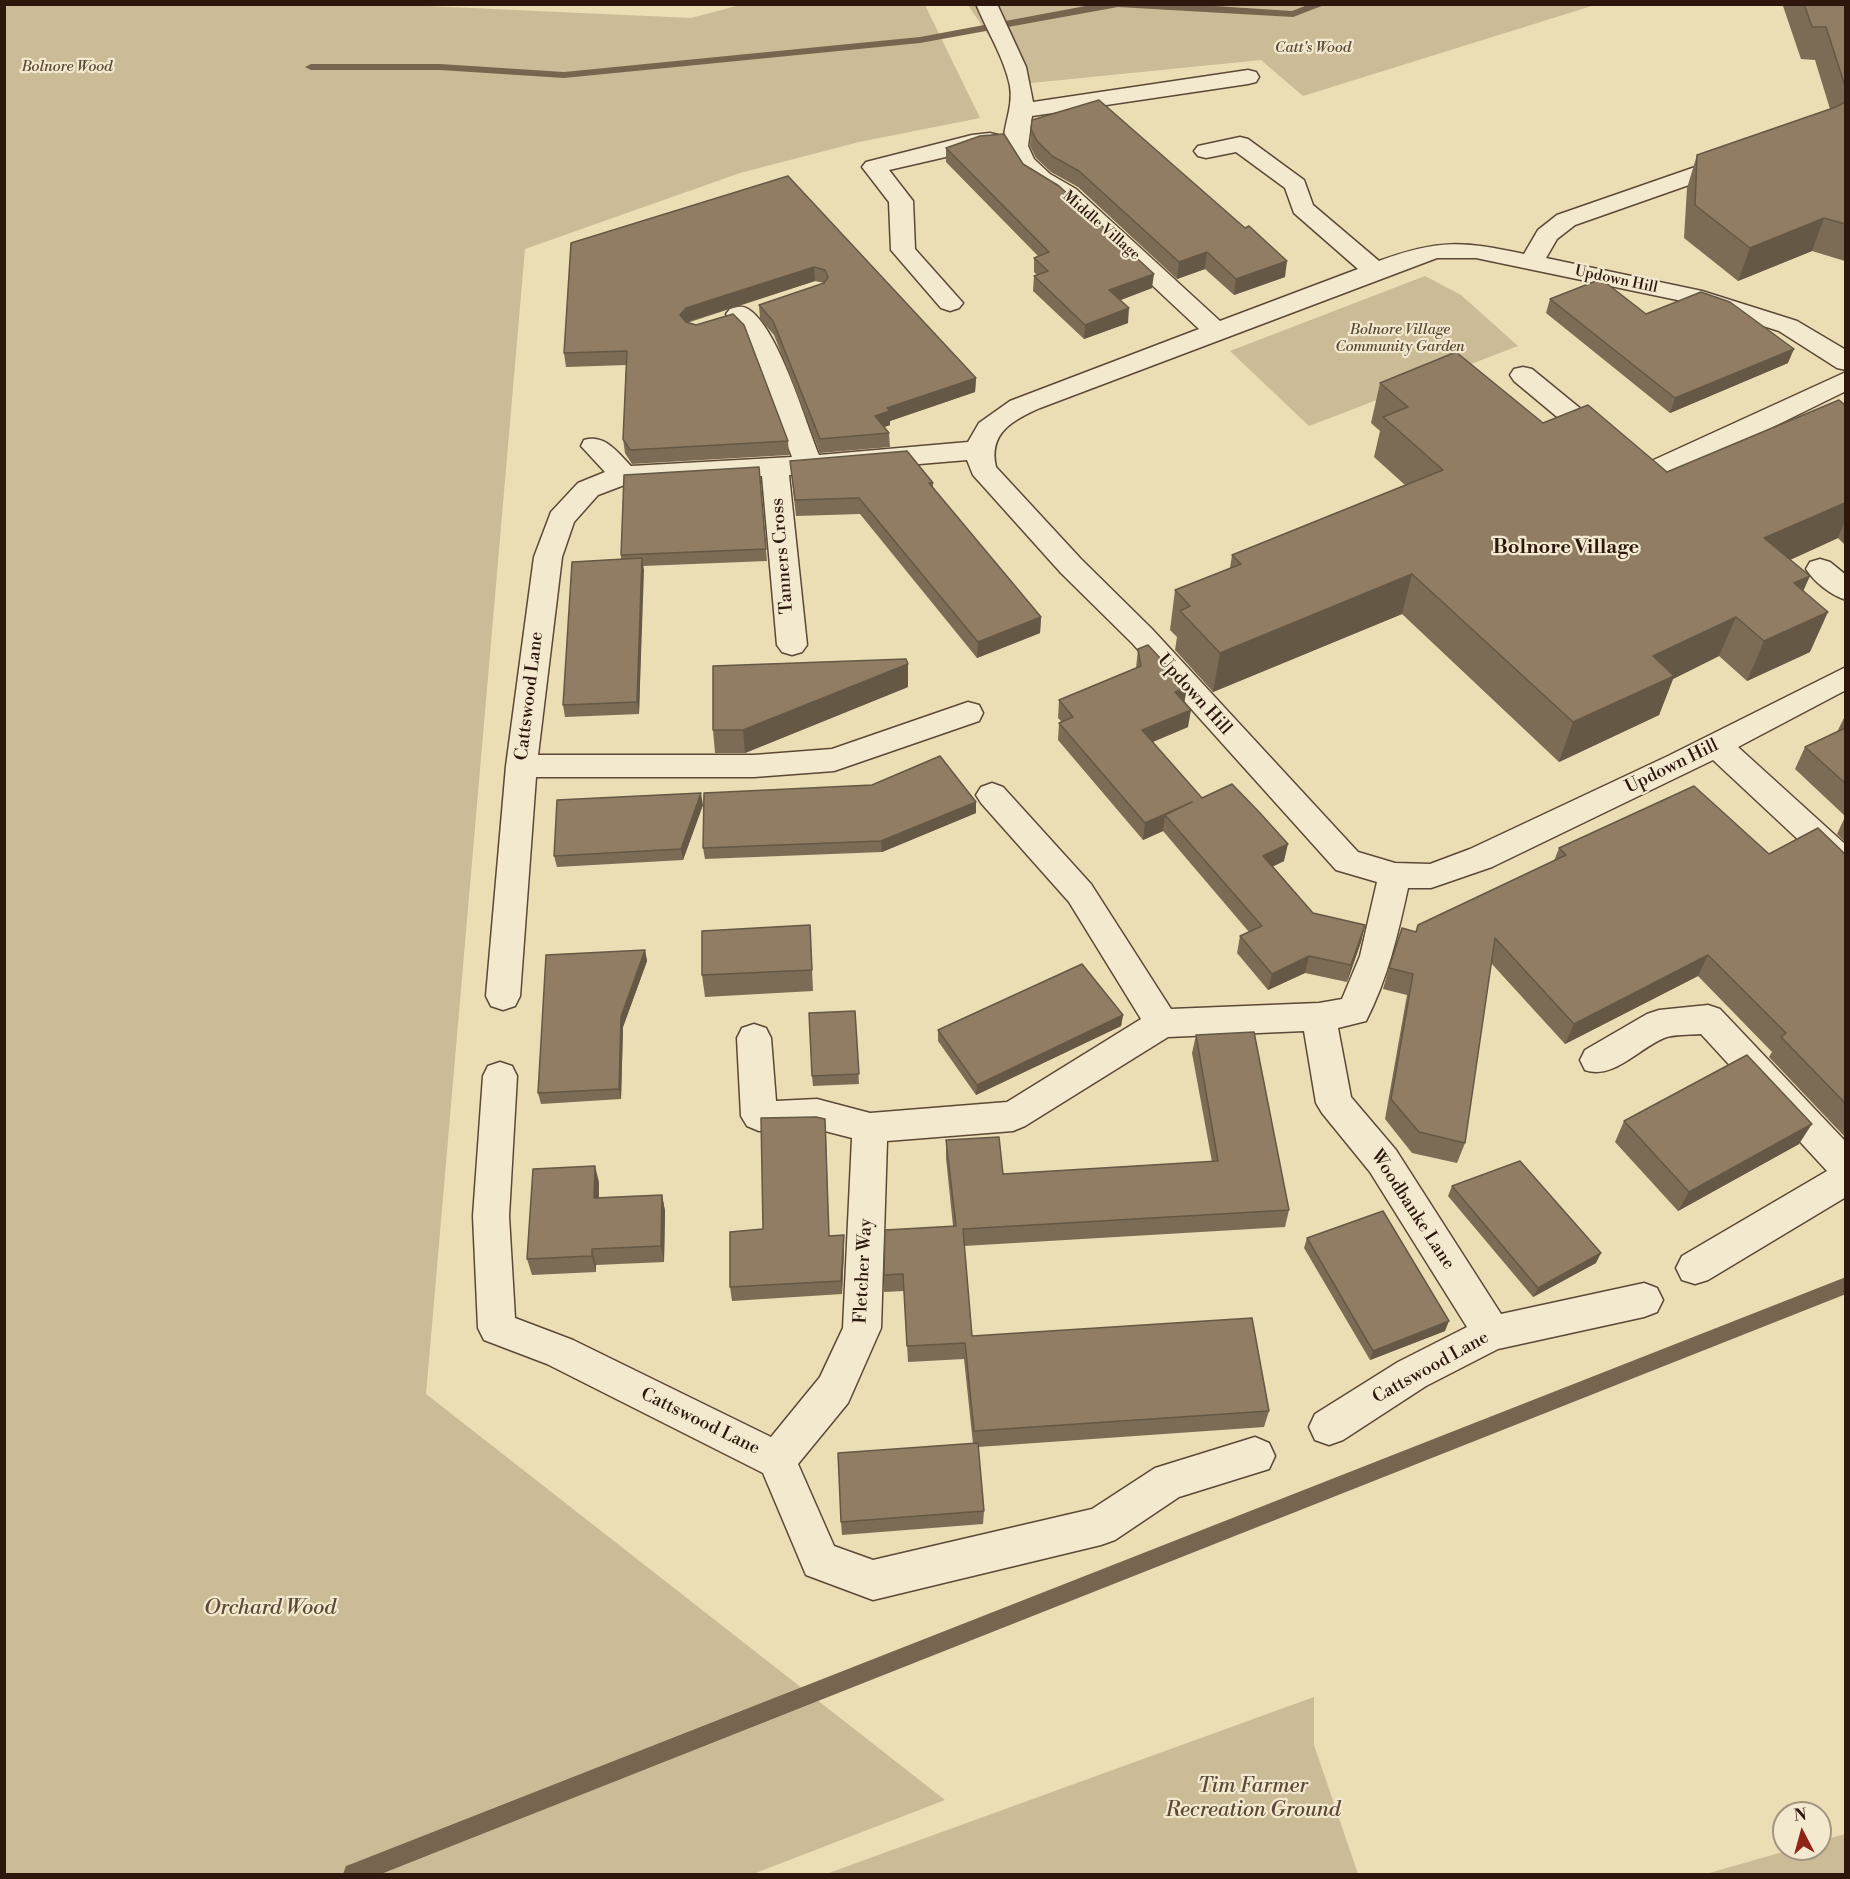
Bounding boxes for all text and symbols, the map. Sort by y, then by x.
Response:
park label: Catt's Wood [1275,39,1351,57]
park label: Bolnore Wood [21,58,113,76]
street label: Middle Village [1059,187,1143,265]
street label: Updown Hill [1573,262,1659,298]
park label: Bolnore Village Community Garden [1335,321,1465,356]
street label: Tanners Cross [767,497,799,615]
district label: Bolnore Village [1493,536,1639,560]
street label: Cattswood Lane [511,630,549,762]
street label: Updown Hill [1152,650,1236,740]
street label: Updown Hill [1622,735,1722,799]
street label: Woodbanke Lane [1365,1146,1459,1274]
street label: Fletcher Way [850,1218,878,1324]
street label: Cattswood Lane [1369,1327,1493,1409]
street label: Cattswood Lane [637,1384,763,1460]
park label: Orchard Wood [204,1596,336,1622]
park label: Tim Farmer Recreation Ground [1165,1774,1341,1824]
north arrow [1772,1801,1832,1861]
text: N [1793,1804,1808,1826]

